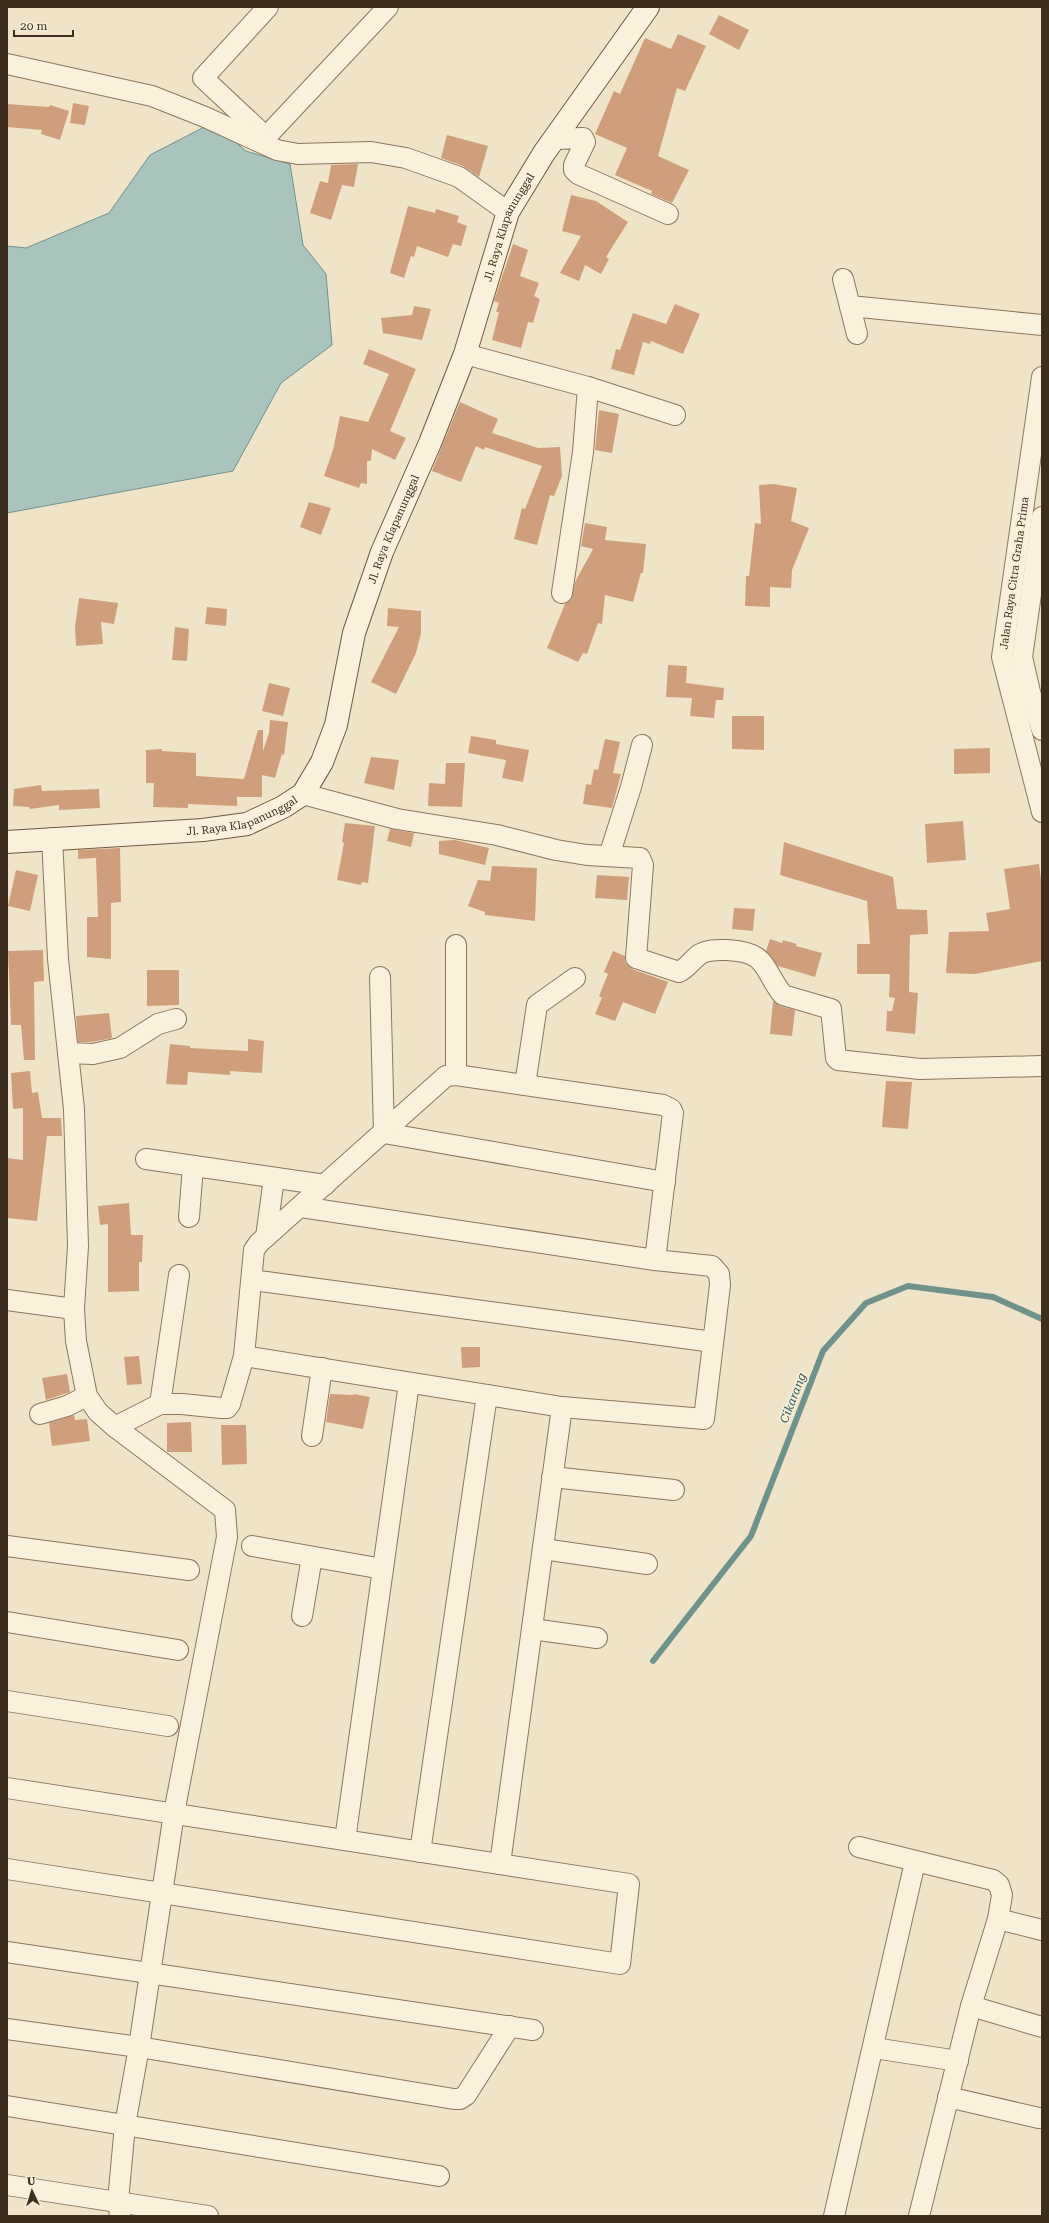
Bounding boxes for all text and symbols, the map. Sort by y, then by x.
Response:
scale bar [14,12,73,38]
text: 20 m [20,19,47,33]
street label: Jl. Raya Klapanunggal [481,170,538,283]
street label: Jl. Raya Klapanunggal [366,472,422,586]
street label: Jalan Raya Citra Graha Prima [997,496,1032,650]
street label: Jl. Raya Klapanunggal [186,793,301,838]
water label: Cikarang [777,1371,809,1425]
north arrow [12,2171,52,2211]
text: U [27,2175,37,2188]

